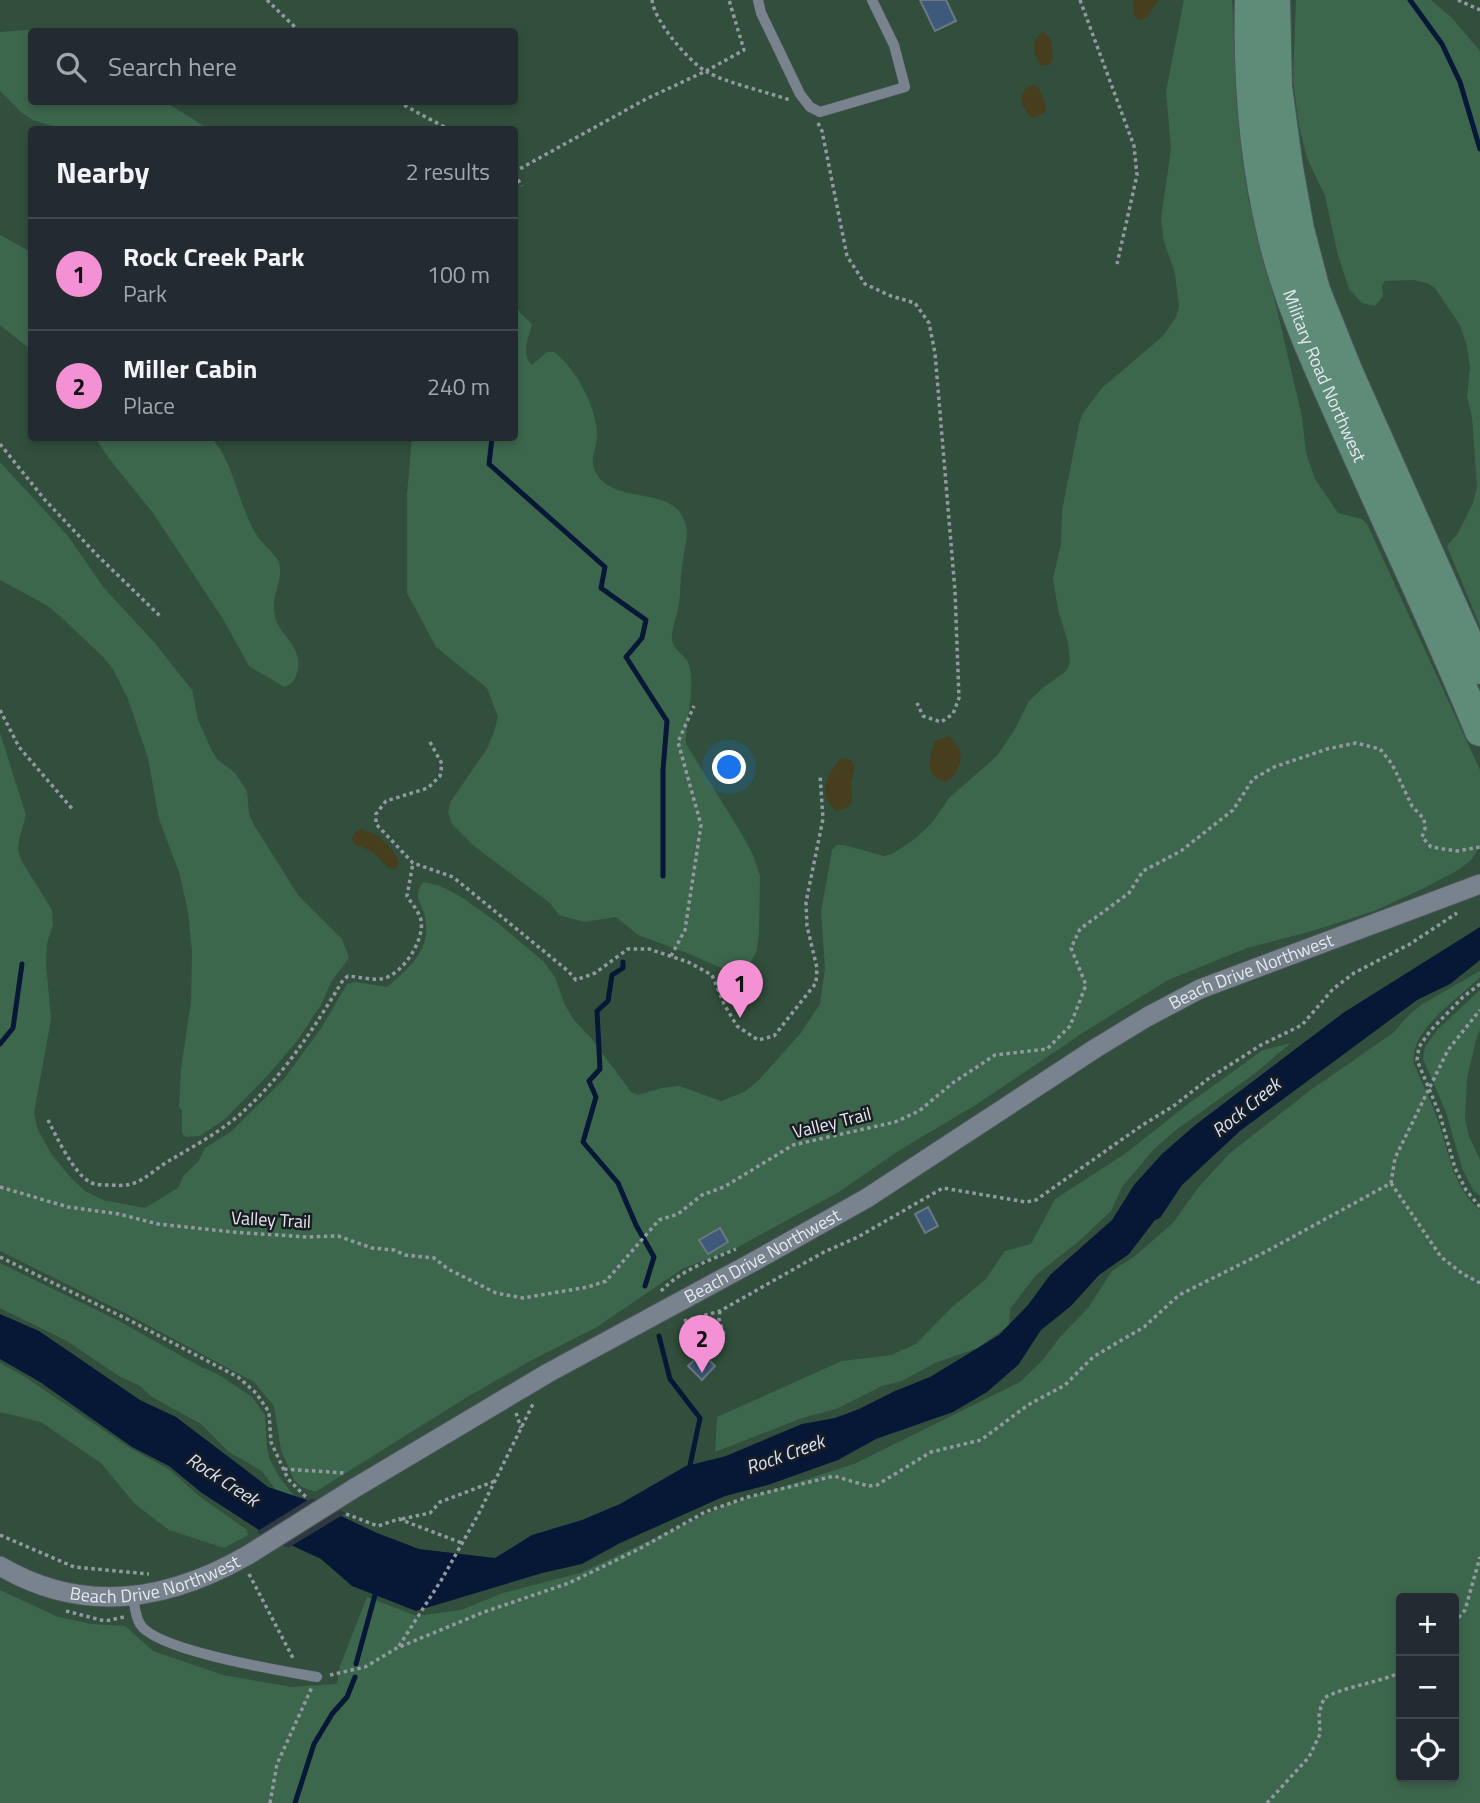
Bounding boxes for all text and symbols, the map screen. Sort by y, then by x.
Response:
search box [28,28,518,105]
text: Search here [108,47,237,86]
icon: search [52,48,90,86]
text: Nearby [56,149,149,195]
text: 2 results [406,154,490,189]
text: Rock Creek Park [123,237,304,276]
text: 1 [73,257,85,292]
text: 100 m [427,257,490,292]
text: Park [123,276,167,311]
street label: Military Road Northwest [1276,286,1374,467]
text: Miller Cabin [123,349,257,388]
text: 2 [73,369,85,404]
text: 240 m [427,369,490,404]
text: Place [123,388,175,423]
your location [712,750,746,784]
street label: Beach Drive Northwest [1164,926,1338,1016]
pin: 1 [717,960,763,1018]
water label: Rock Creek [1205,1068,1289,1144]
street label: Valley Trail [790,1100,874,1145]
street label: Beach Drive Northwest [679,1201,846,1310]
street label: Valley Trail [230,1204,312,1235]
pin: 2 [679,1315,725,1373]
water label: Rock Creek [741,1425,831,1481]
water label: Rock Creek [181,1444,268,1514]
street label: Beach Drive Northwest [68,1548,245,1610]
map controls [1396,1593,1459,1782]
button: + [1396,1593,1459,1656]
button: − [1396,1656,1459,1719]
button: locate [1396,1719,1459,1782]

